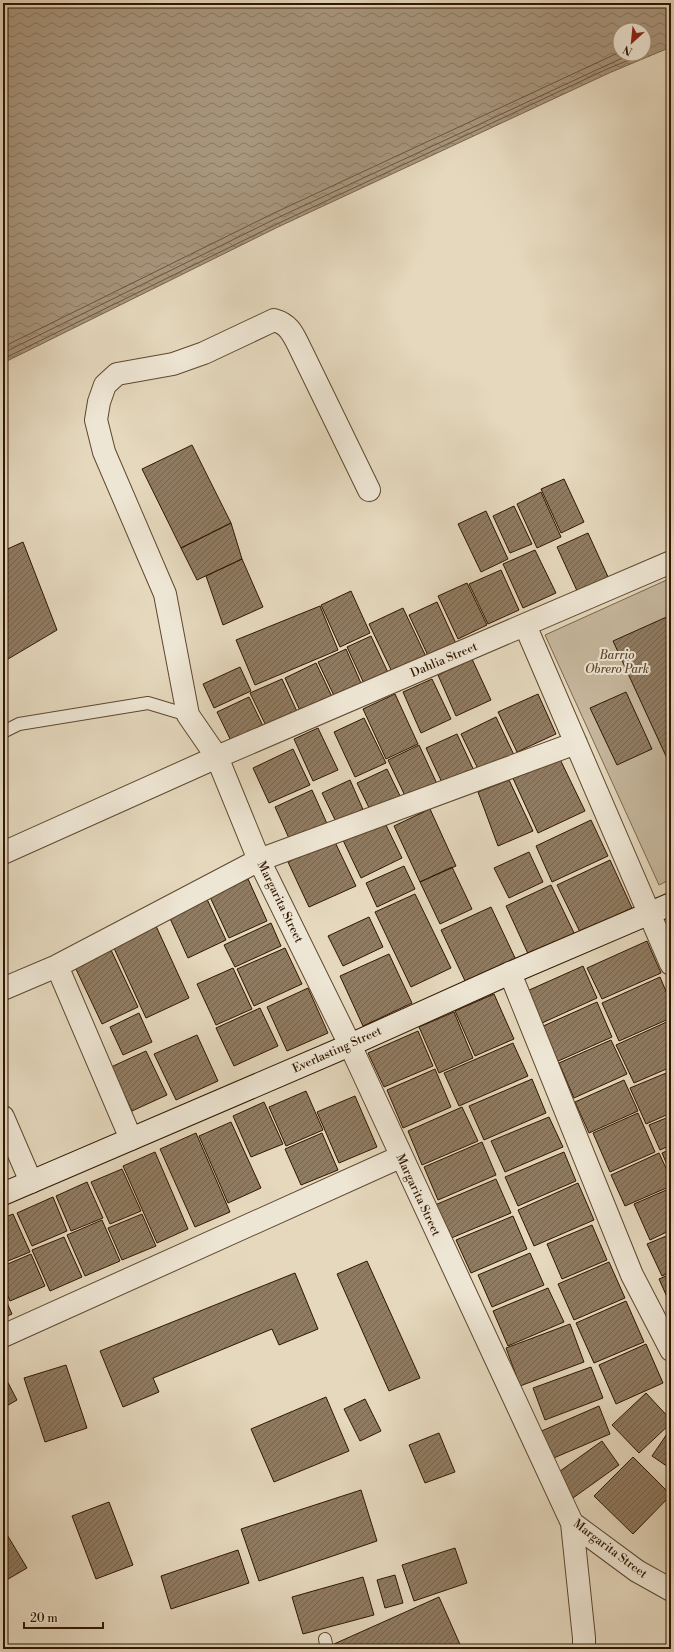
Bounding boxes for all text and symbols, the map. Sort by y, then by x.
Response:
north arrow [612,22,652,62]
text: N [621,42,635,58]
street label: Dahlia Street [408,639,480,681]
park label: Barrio Obrero Park [585,648,649,677]
street label: Margarita Street [254,859,307,946]
street label: Everlasting Street [290,1023,385,1076]
street label: Margarita Street [392,1152,444,1239]
street label: Margarita Street [570,1516,651,1582]
scale bar [24,1604,103,1630]
text: 20 m [30,1611,58,1626]

